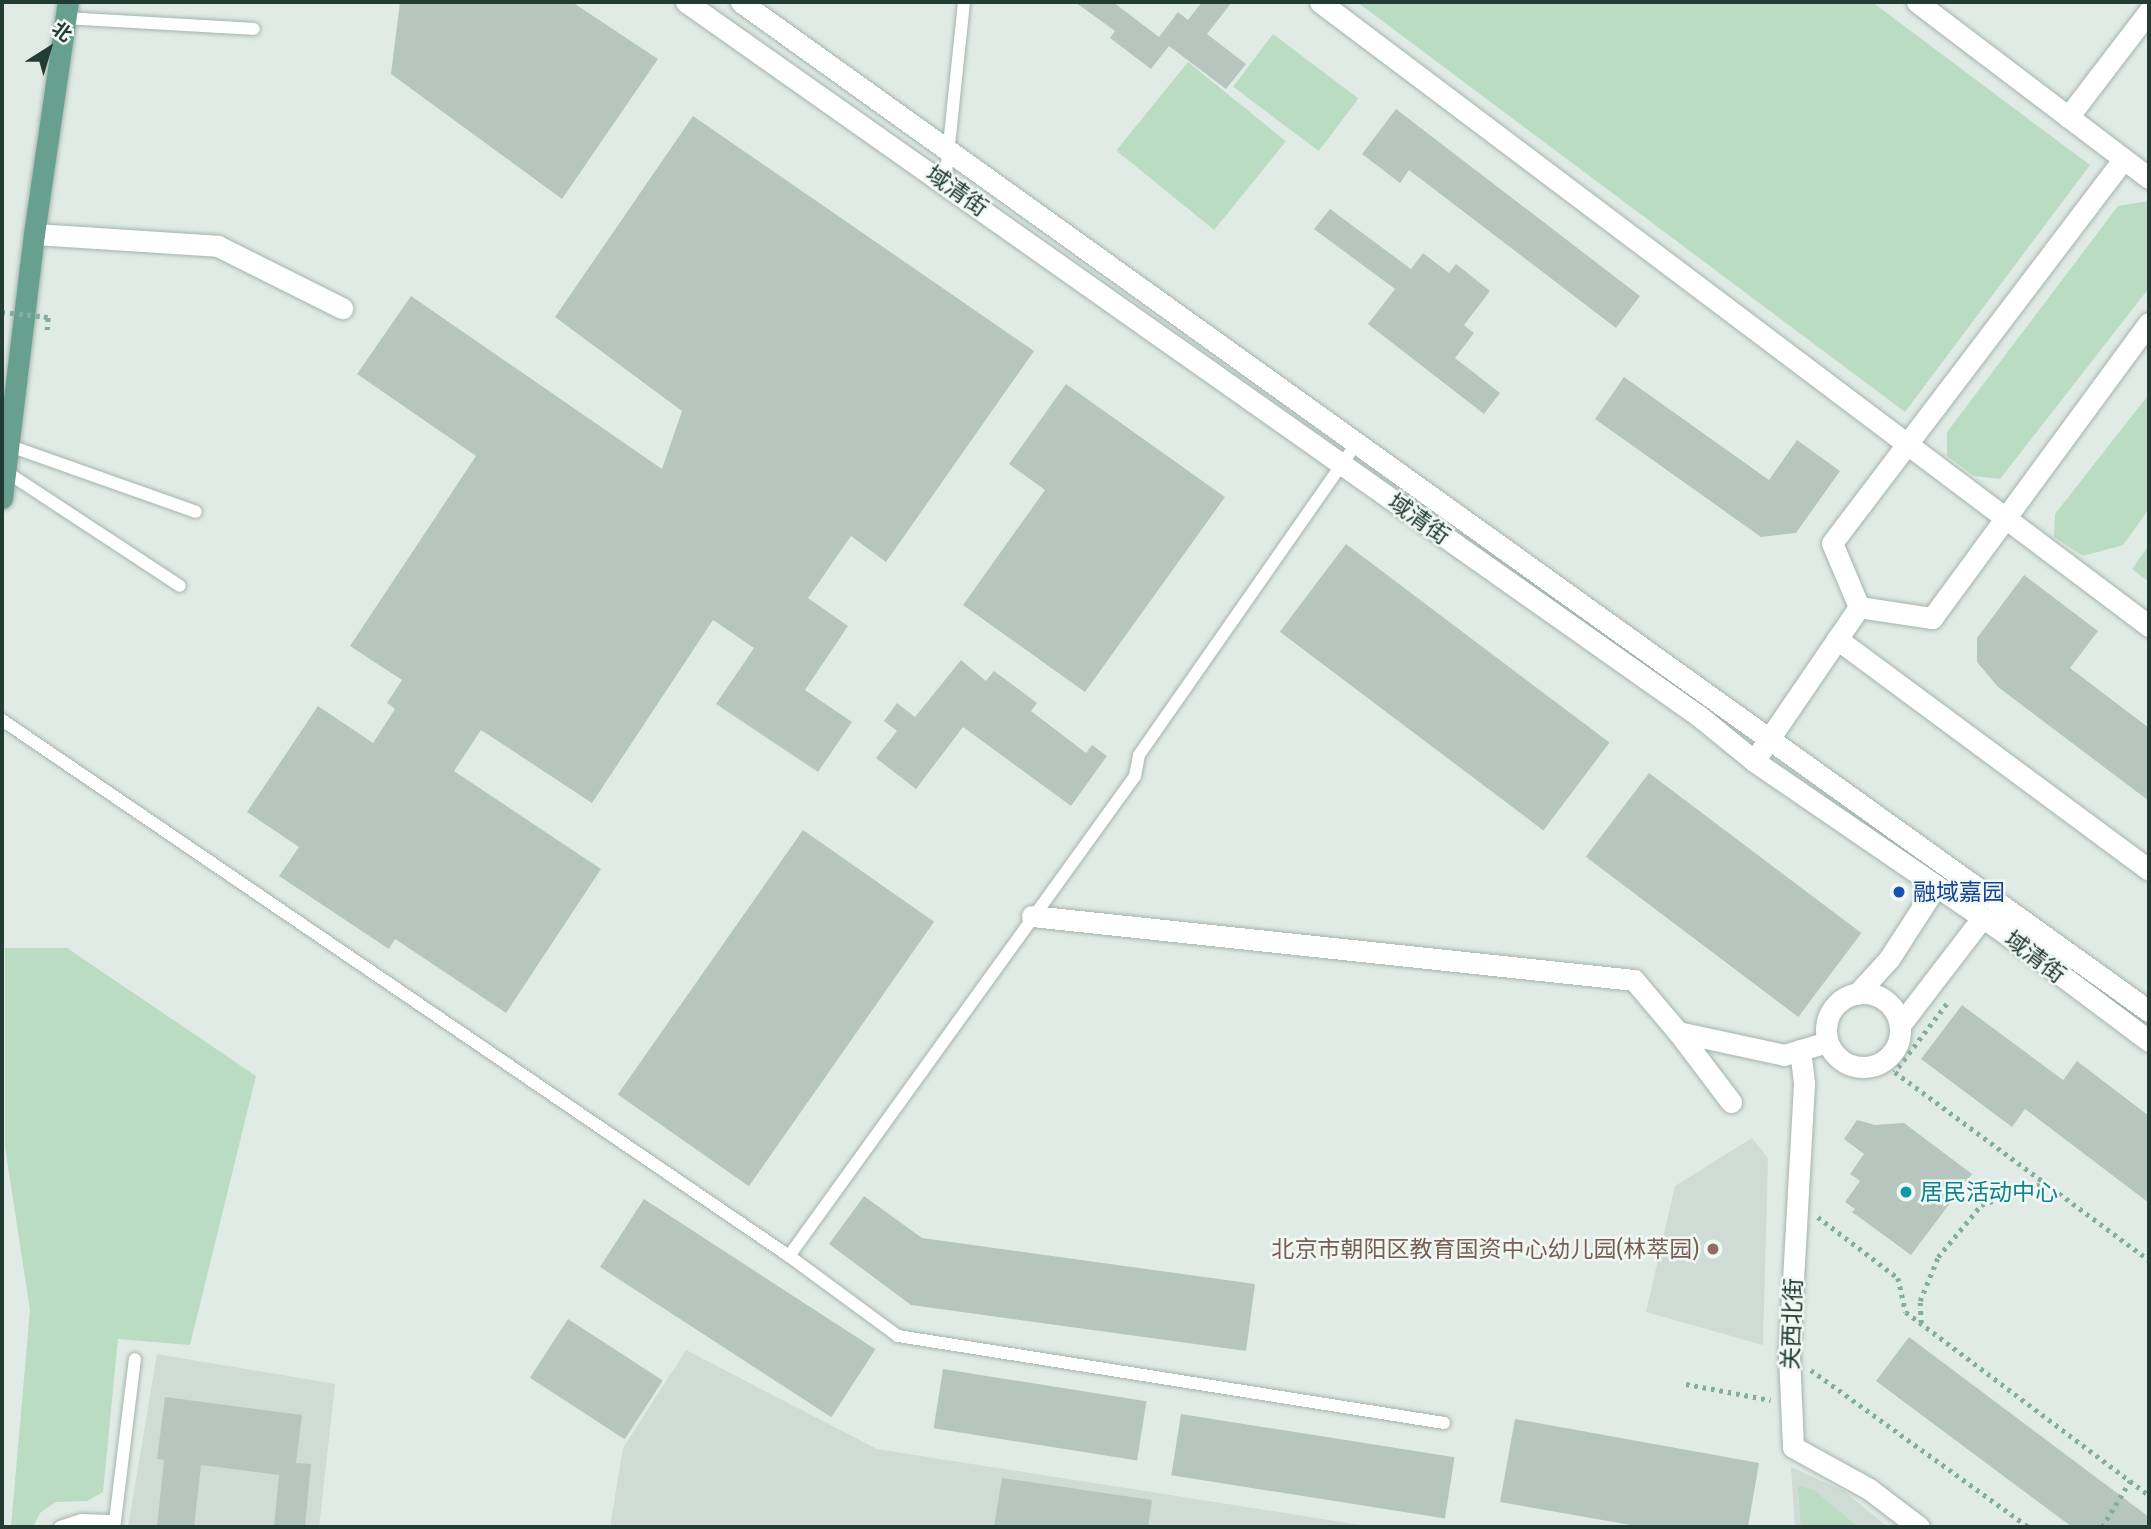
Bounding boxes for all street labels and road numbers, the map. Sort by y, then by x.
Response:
street label: 域清街 [921,160,993,222]
street label: 域清街 [1383,488,1455,550]
street label: 域清街 [1999,925,2071,989]
street label: 关西北街 [1777,1278,1807,1370]

